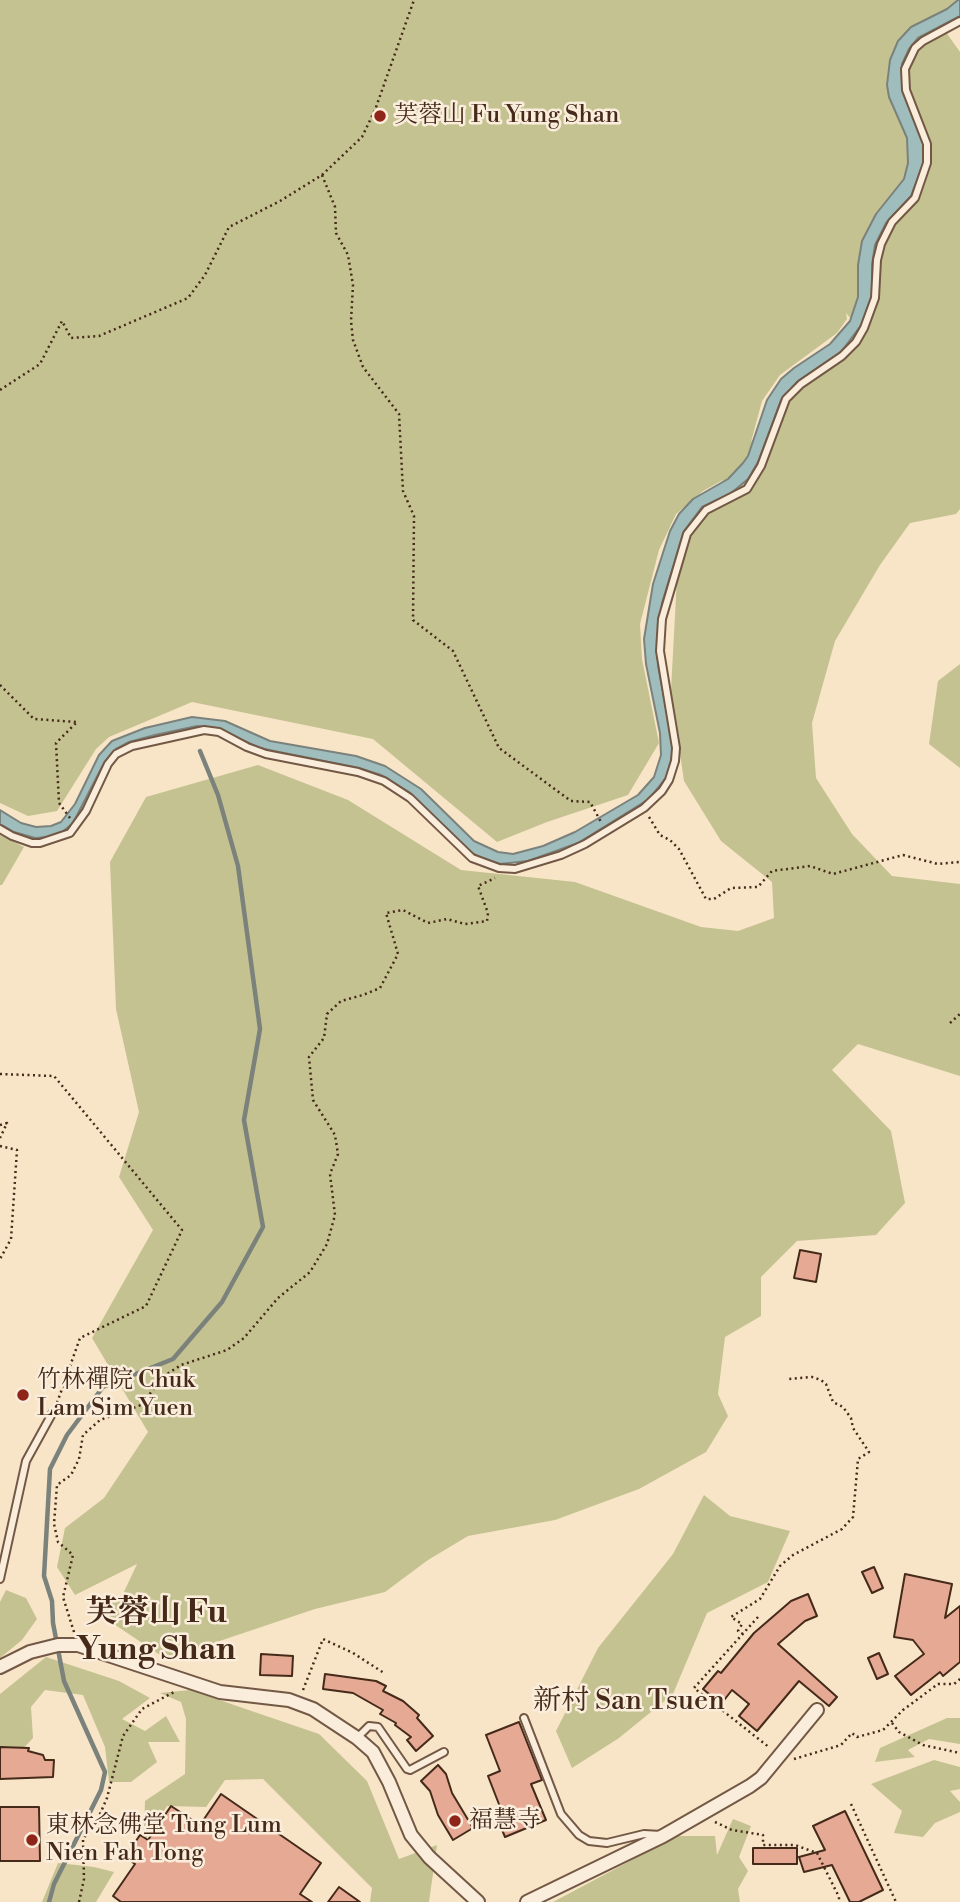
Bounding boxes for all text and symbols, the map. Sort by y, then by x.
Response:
place label: 芙蓉山 Fu Yung Shan [394,102,619,130]
marker: 芙蓉山 Fu Yung Shan [372,108,388,124]
place label: 竹林禪院 Chuk Lam Sim Yuen [37,1367,195,1423]
marker: 竹林禪院 Chuk Lam Sim Yuen [15,1387,31,1403]
district label: 芙蓉山 Fu Yung Shan [68,1595,244,1670]
district label: 新村 San Tsuen [533,1685,725,1719]
place label: 福慧寺 [469,1807,541,1835]
place label: 東林念佛堂 Tung Lum Nien Fah Tong [46,1812,282,1868]
marker: 福慧寺 [447,1813,463,1829]
marker: 東林念佛堂 Tung Lum Nien Fah Tong [24,1832,40,1848]

